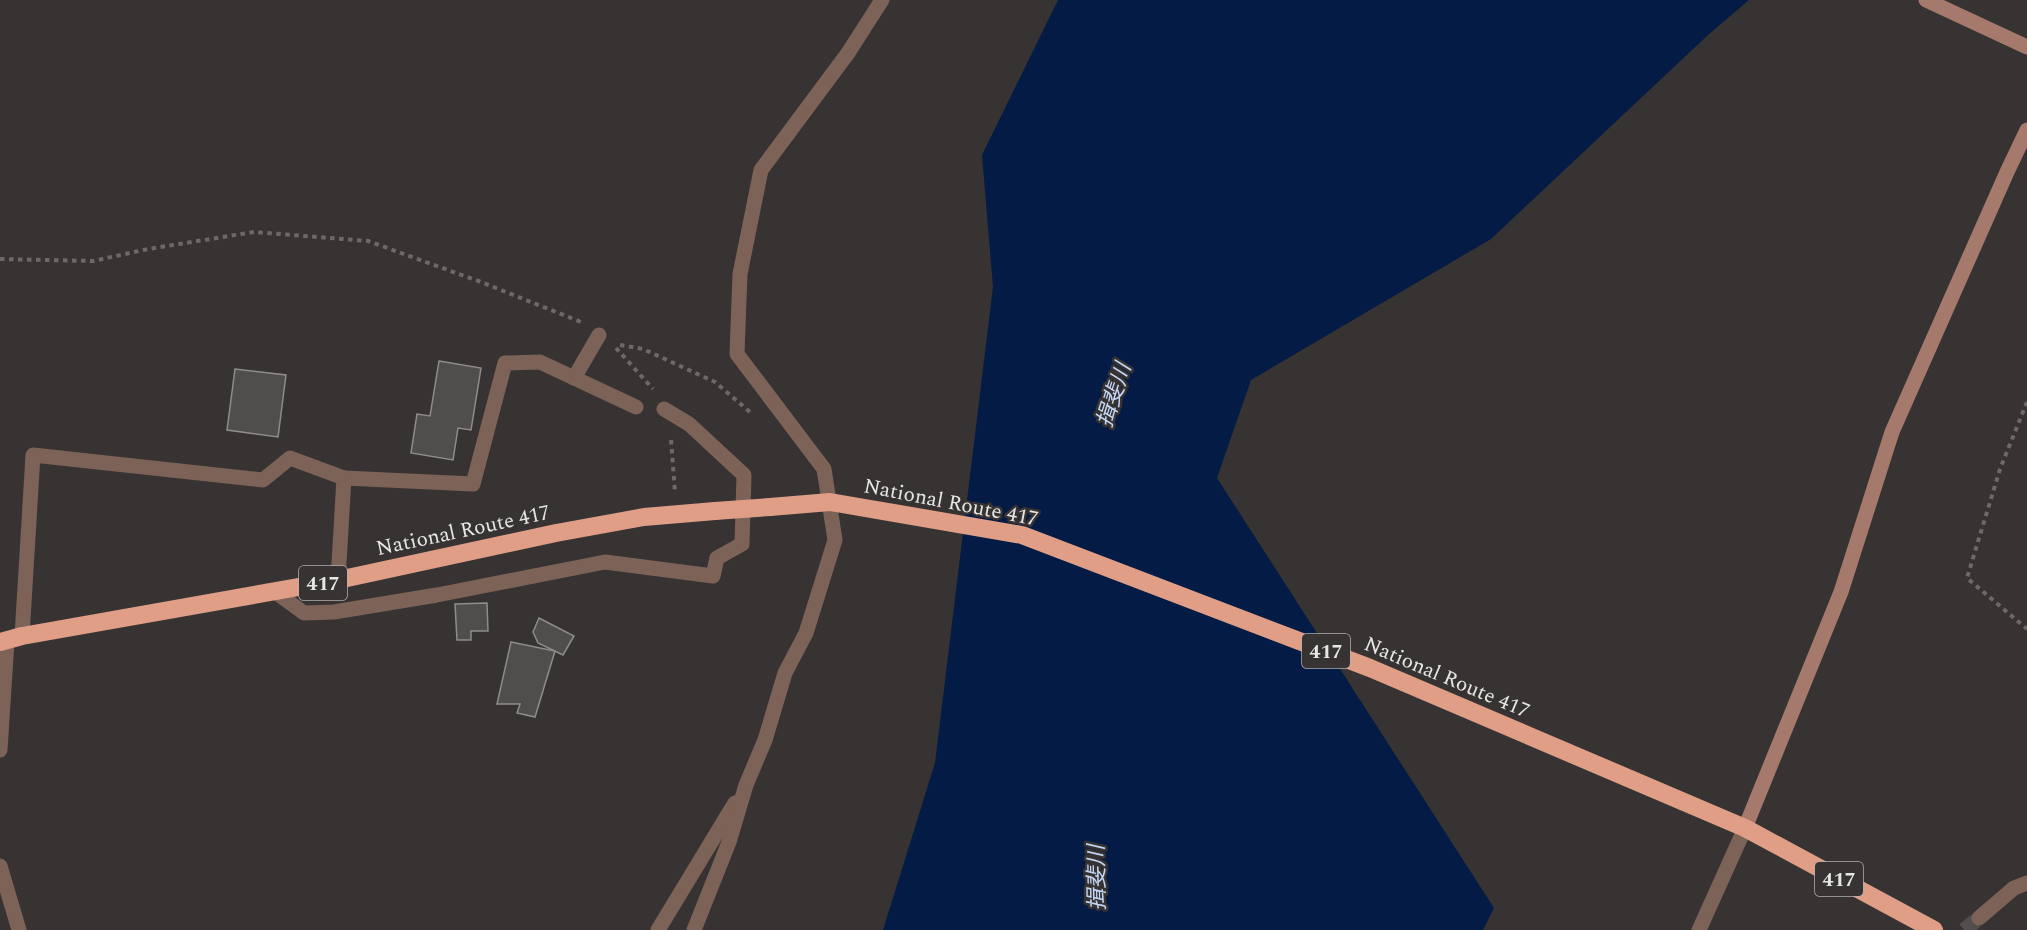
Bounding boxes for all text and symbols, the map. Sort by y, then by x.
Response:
water label: 揖斐川 [1089,357,1141,432]
street label: National Route 417 [861,470,1041,536]
street label: National Route 417 [373,497,553,565]
road number: 417 [299,566,347,600]
street label: National Route 417 [1359,629,1534,727]
road number: 417 [1302,634,1350,668]
water label: 揖斐川 [1080,843,1115,911]
road number: 417 [1815,862,1863,896]

